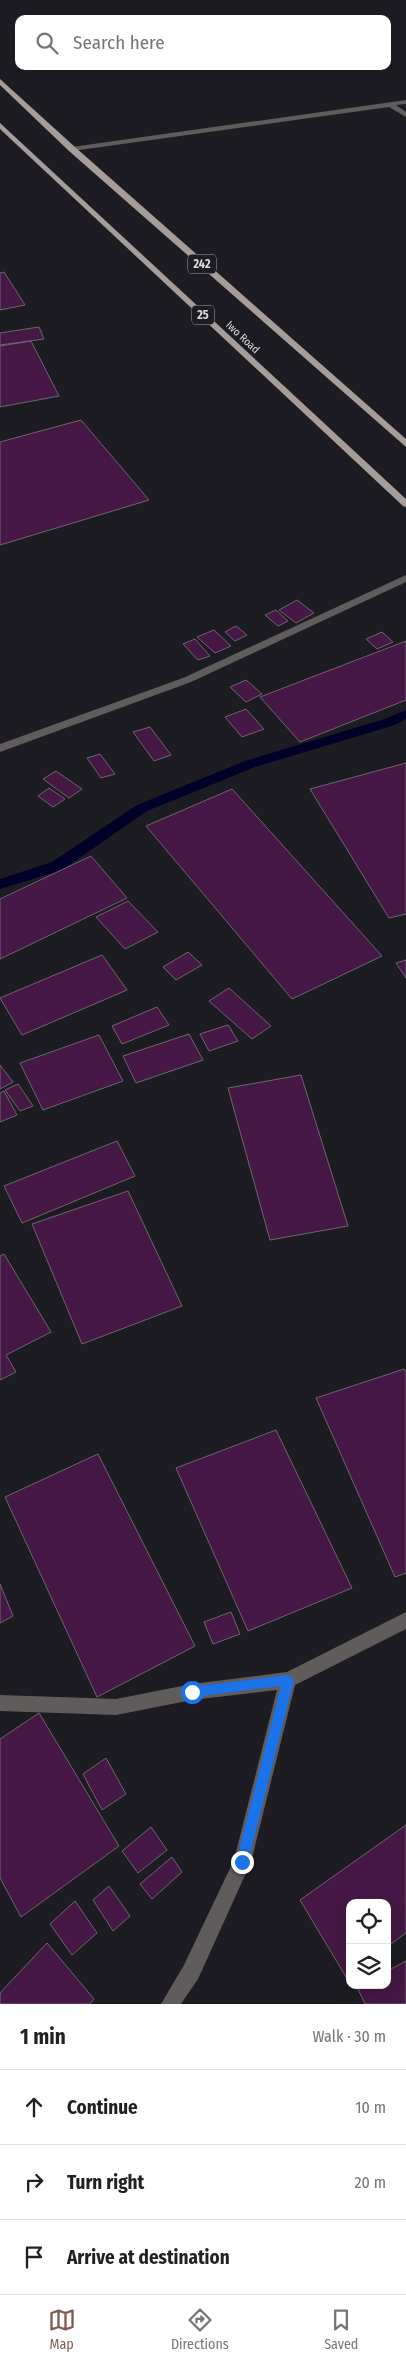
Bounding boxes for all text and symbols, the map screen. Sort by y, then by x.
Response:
search box [15,15,391,70]
icon: search [33,29,61,57]
text: Search here [73,31,165,54]
road number: 242 [188,254,216,274]
road number: 25 [192,306,214,324]
street label: Iwo Road [223,319,262,356]
route start [181,1681,204,1704]
route end [231,1851,254,1874]
map controls [346,1899,391,1989]
button: locate [346,1899,391,1944]
button: layers [346,1944,391,1989]
text: 1 min [20,2024,66,2050]
text: Walk · 30 m [313,2027,386,2046]
icon: ahead [20,2093,48,2121]
text: Continue [67,2096,138,2119]
text: 10 m [355,2098,386,2117]
icon: right [20,2168,48,2196]
text: Turn right [67,2171,144,2194]
text: 20 m [355,2173,386,2192]
icon: arrive [20,2243,48,2271]
text: Arrive at destination [67,2246,230,2269]
tab: Map [48,2306,76,2353]
tab: Directions [171,2306,229,2353]
tab: Saved [324,2306,358,2353]

